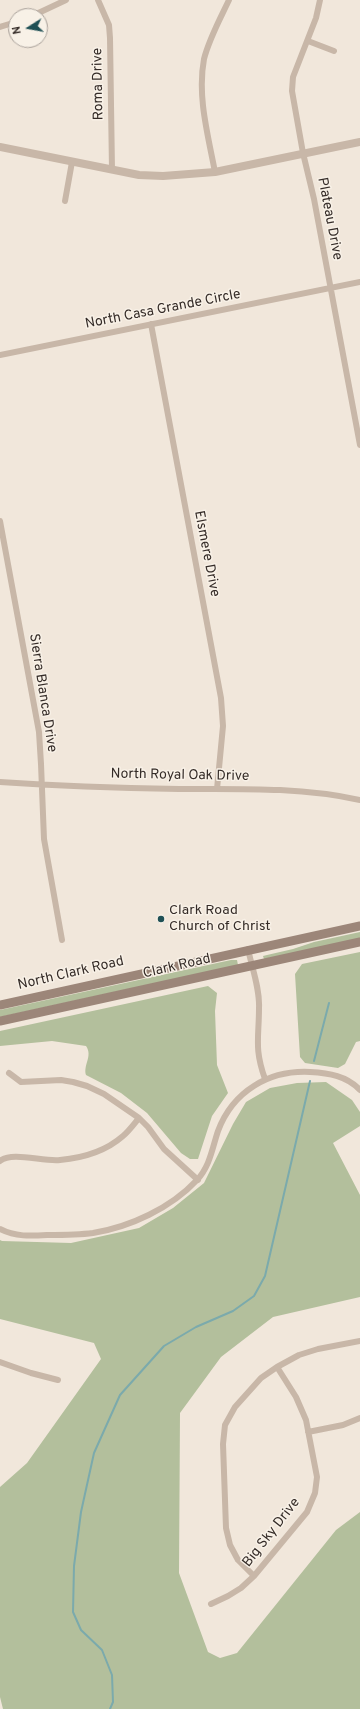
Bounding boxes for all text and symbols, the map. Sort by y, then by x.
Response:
north arrow [8,8,48,48]
text: N [10,25,25,35]
street label: Roma Drive [90,48,108,120]
street label: Plateau Drive [313,176,345,262]
street label: North Casa Grande Circle [84,287,242,333]
street label: Elsmere Drive [189,509,223,599]
street label: Sierra Blanca Drive [24,632,60,754]
street label: North Royal Oak Drive [110,766,250,786]
place label: Clark Road Church of Christ [169,903,271,936]
marker: Clark Road Church of Christ [156,914,166,924]
street label: Clark Road [142,951,212,983]
street label: North Clark Road [16,954,126,994]
street label: Big Sky Drive [240,1495,304,1571]

